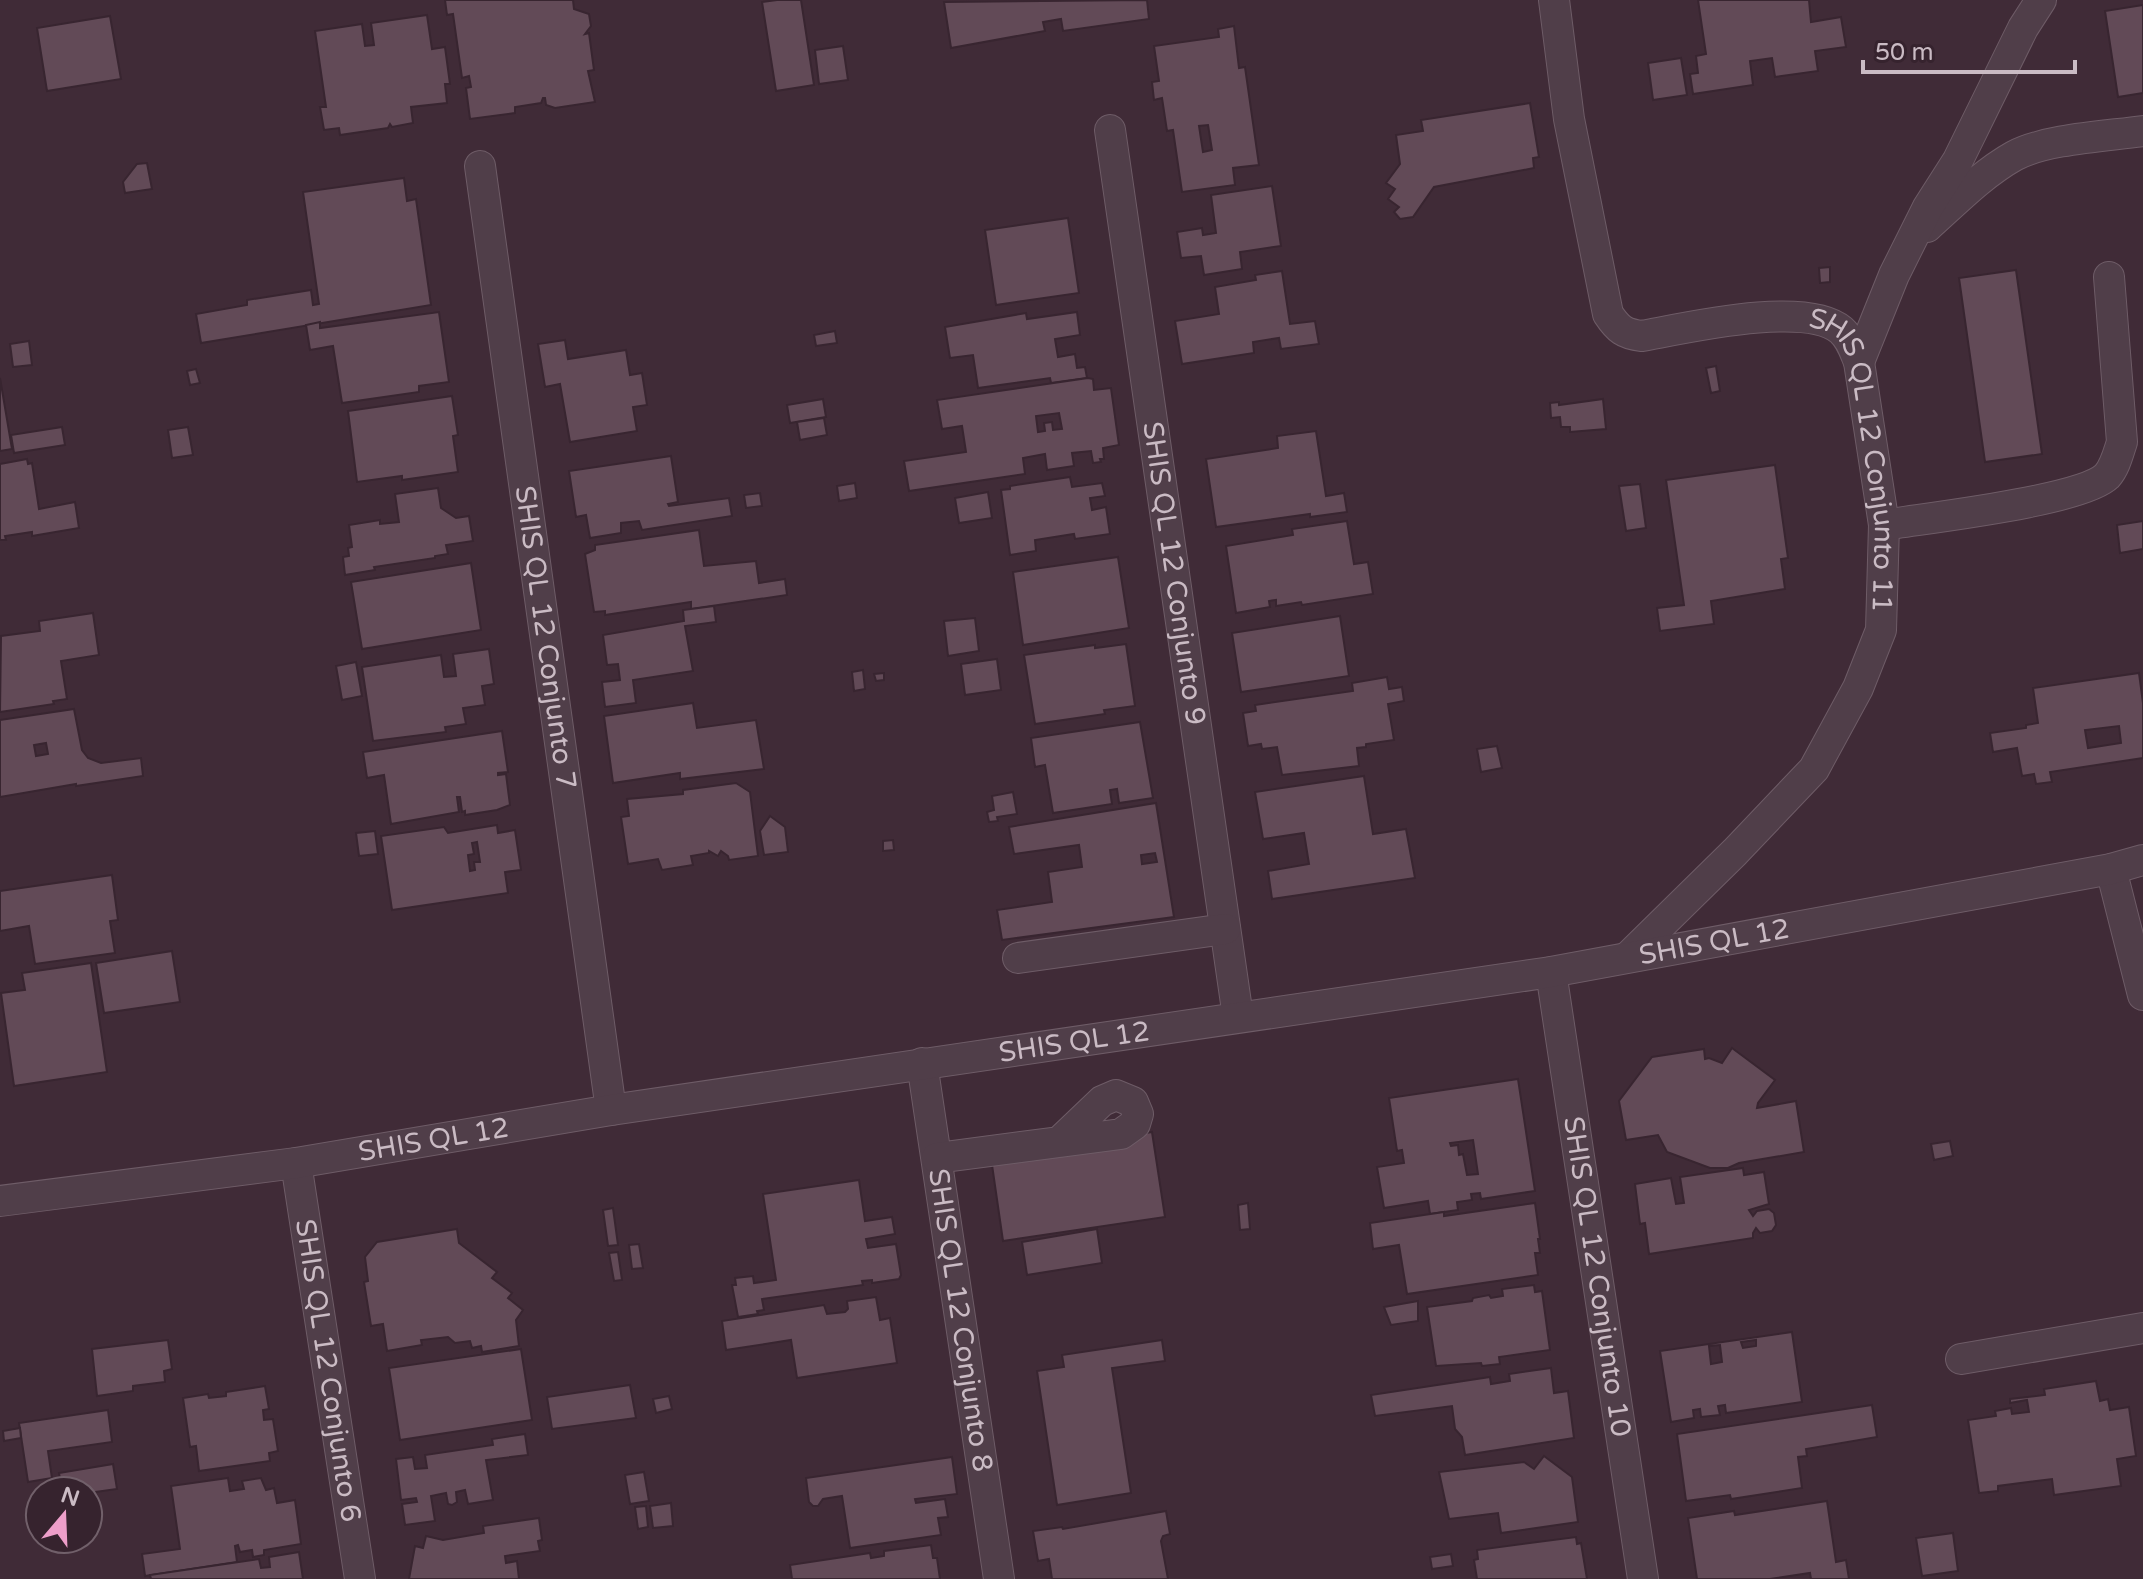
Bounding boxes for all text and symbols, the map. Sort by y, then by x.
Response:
scale bar [1863,24,2075,74]
text: 50 m [1875,38,1933,67]
street label: SHIS QL 12 Conjunto 11 [1806,301,1901,613]
street label: SHIS QL 12 Conjunto 9 [1135,420,1213,727]
street label: SHIS QL 12 Conjunto 7 [508,484,583,791]
street label: SHIS QL 12 [1636,911,1792,972]
street label: SHIS QL 12 [996,1014,1152,1070]
street label: SHIS QL 12 [356,1110,512,1169]
street label: SHIS QL 12 Conjunto 10 [1556,1114,1638,1439]
street label: SHIS QL 12 Conjunto 8 [921,1166,1000,1474]
street label: SHIS QL 12 Conjunto 6 [288,1217,368,1524]
north arrow [24,1475,104,1555]
text: N [58,1482,83,1512]

